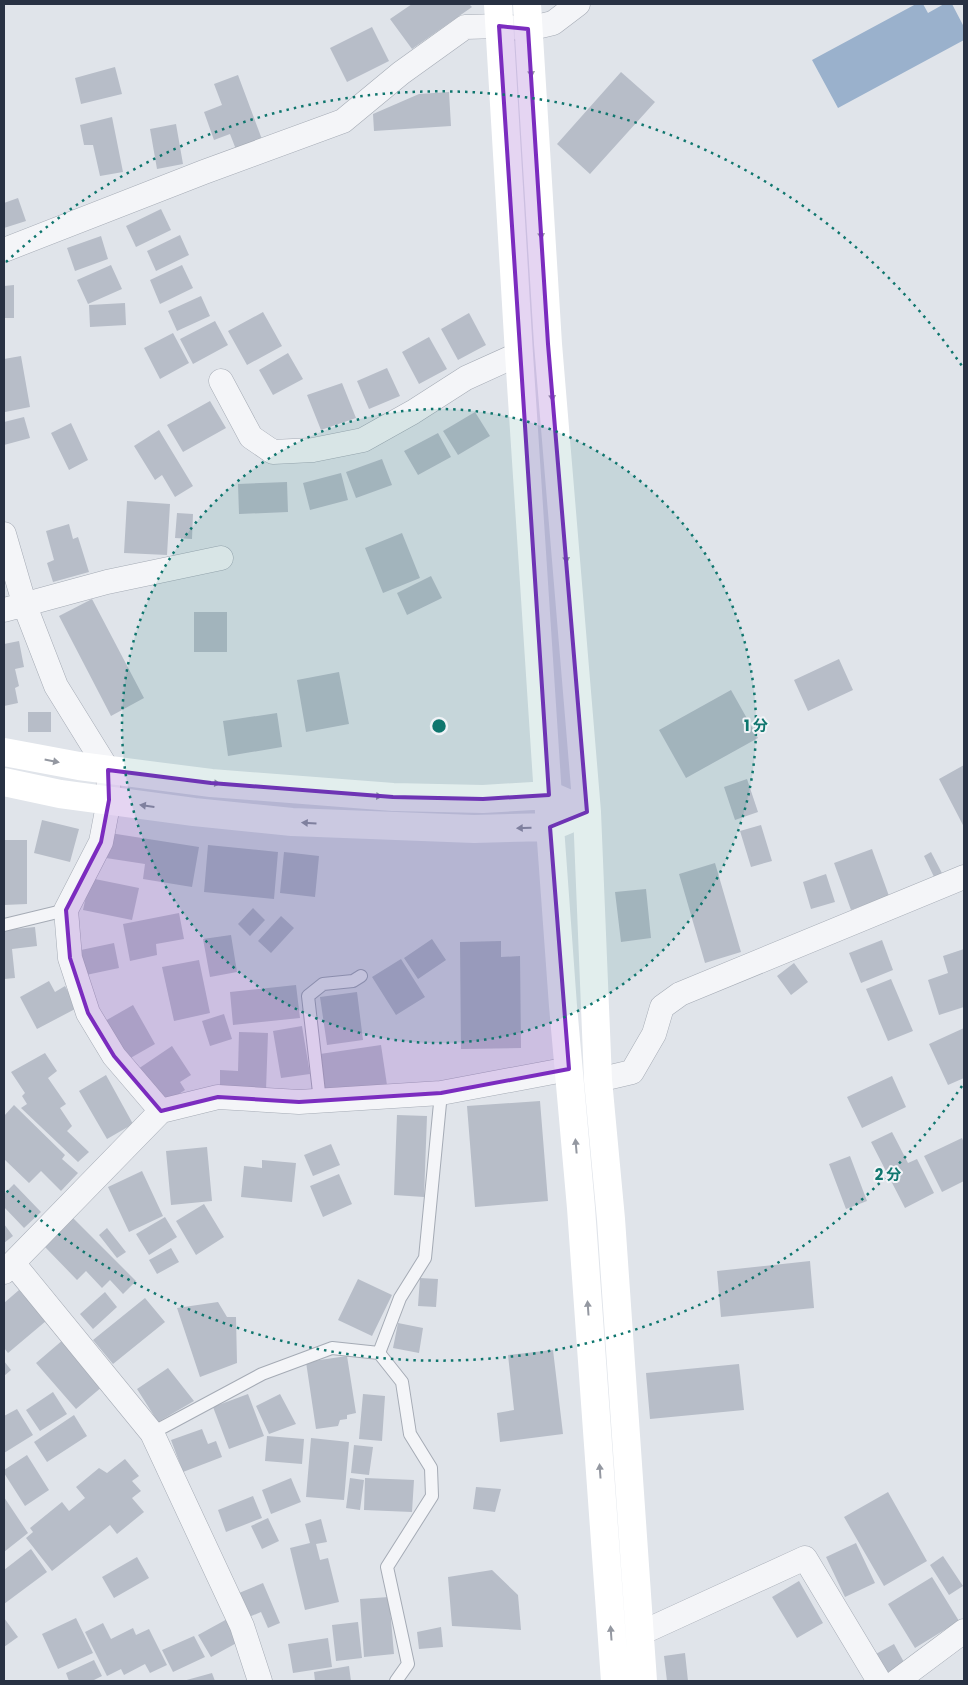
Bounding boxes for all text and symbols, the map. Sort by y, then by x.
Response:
one-way arrow [527,62,535,78]
one-way arrow [537,224,545,240]
one-way arrow [548,386,556,402]
one-way arrow [562,548,570,564]
text: 1 分 [744,715,768,736]
centre of rings [430,717,448,735]
one-way arrow [44,757,60,765]
one-way arrow [205,779,221,787]
one-way arrow [367,792,383,800]
one-way arrow [139,801,155,809]
one-way arrow [300,818,316,826]
one-way arrow [515,824,531,832]
one-way arrow [571,1138,579,1154]
text: 2 分 [875,1164,901,1185]
one-way arrow [584,1300,592,1316]
one-way arrow [595,1462,603,1478]
one-way arrow [607,1624,615,1640]

